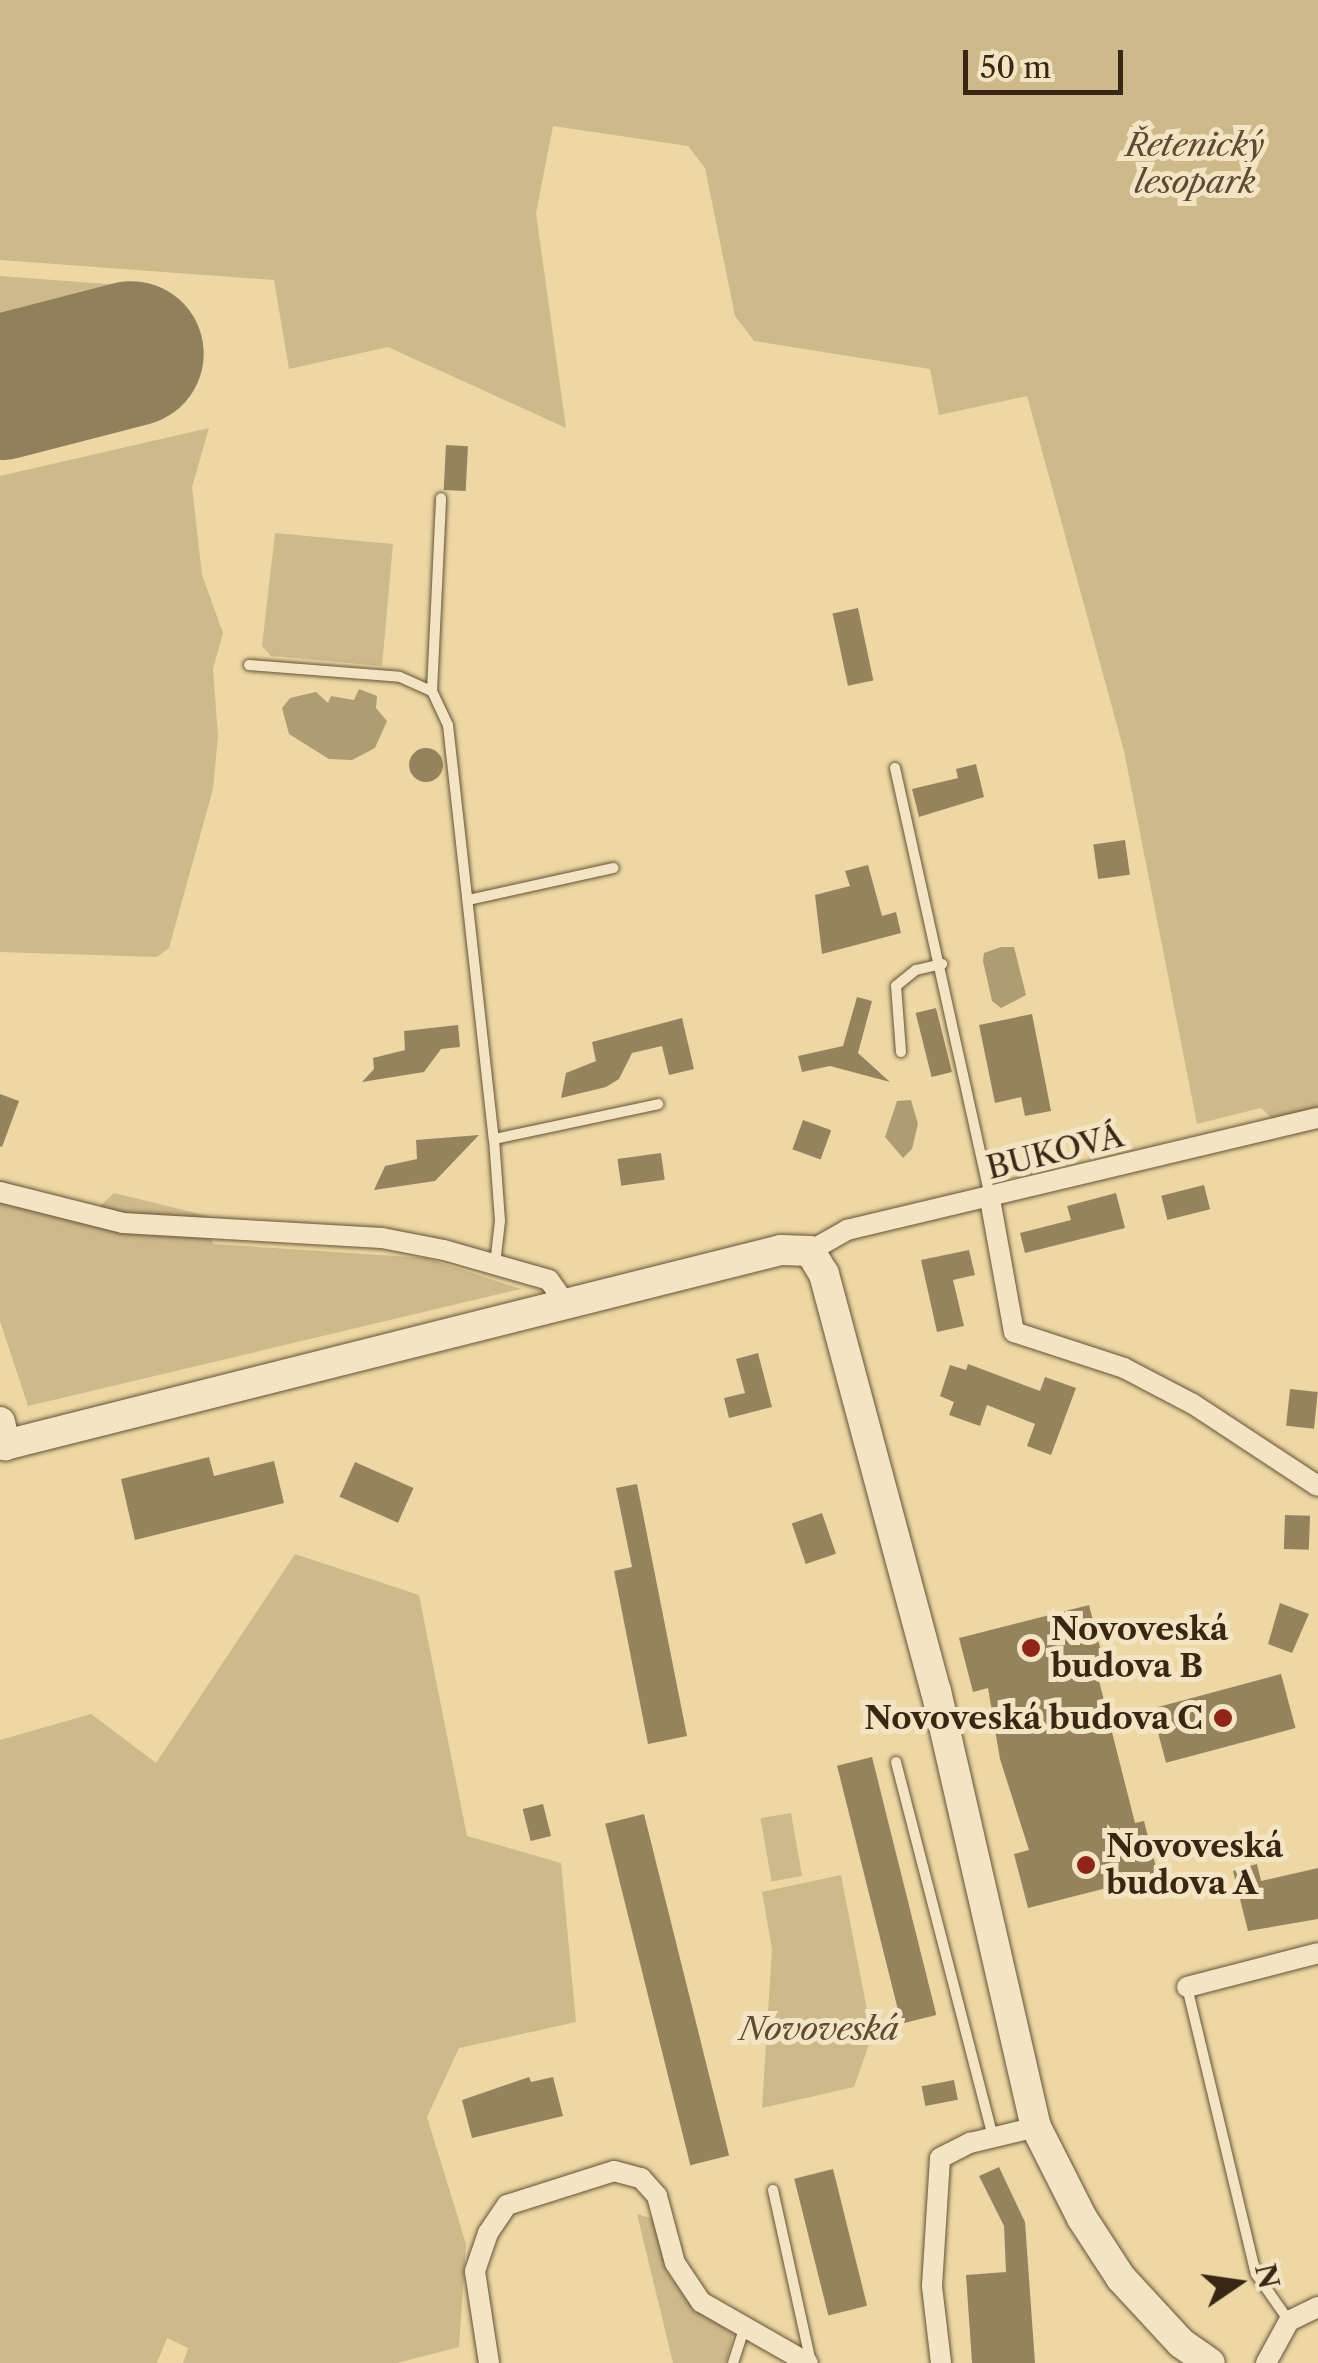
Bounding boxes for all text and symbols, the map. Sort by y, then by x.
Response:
scale bar [968,30,1128,92]
text: 50 m [980,49,1051,86]
park label: Řetenický lesopark [1126,127,1264,202]
street label: BUKOVÁ [982,1116,1128,1188]
place label: Novoveská budova B [1051,1611,1228,1686]
marker: Novoveská budova B [1020,1637,1042,1659]
place label: Novoveská budova C [863,1699,1203,1737]
marker: Novoveská budova C [1212,1707,1234,1729]
place label: Novoveská budova A [1106,1828,1283,1903]
marker: Novoveská budova A [1075,1854,1097,1876]
park label: Novoveská [739,2010,899,2048]
north arrow [1188,2233,1288,2333]
text: N [1248,2261,1287,2292]

